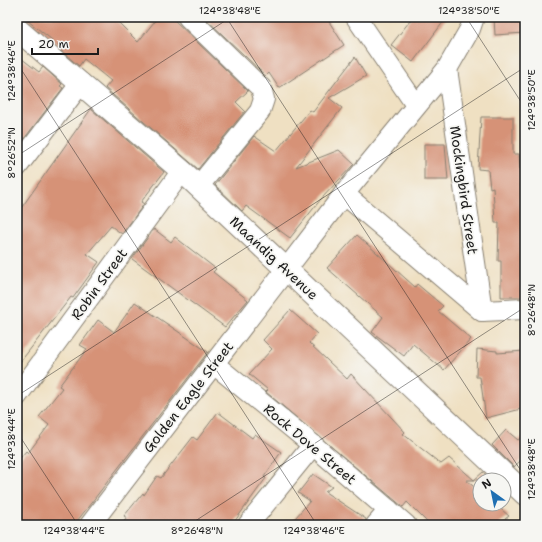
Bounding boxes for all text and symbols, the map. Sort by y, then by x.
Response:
text: 124°38'48"E [199,4,261,17]
text: 124°38'50"E [438,4,500,17]
scale bar [32,30,98,56]
text: 20 m [38,36,69,52]
text: 124°38'46"E [5,40,18,102]
text: 124°38'50"E [525,69,538,131]
street label: Mockingbird Street [446,124,482,256]
text: 8°26'52"N [5,127,18,179]
street label: Maandig Avenue [226,212,322,304]
street label: Robin Street [67,245,131,323]
text: 8°26'48"N [525,284,538,336]
street label: Golden Eagle Street [139,338,237,456]
street label: Rock Dove Street [260,400,360,488]
text: 124°38'44"E [5,408,18,470]
text: 124°38'48"E [525,438,538,500]
north arrow [472,472,512,512]
text: N [479,475,495,493]
text: 124°38'44"E [43,524,105,537]
text: 8°26'48"N [171,524,223,537]
text: 124°38'46"E [283,524,345,537]

